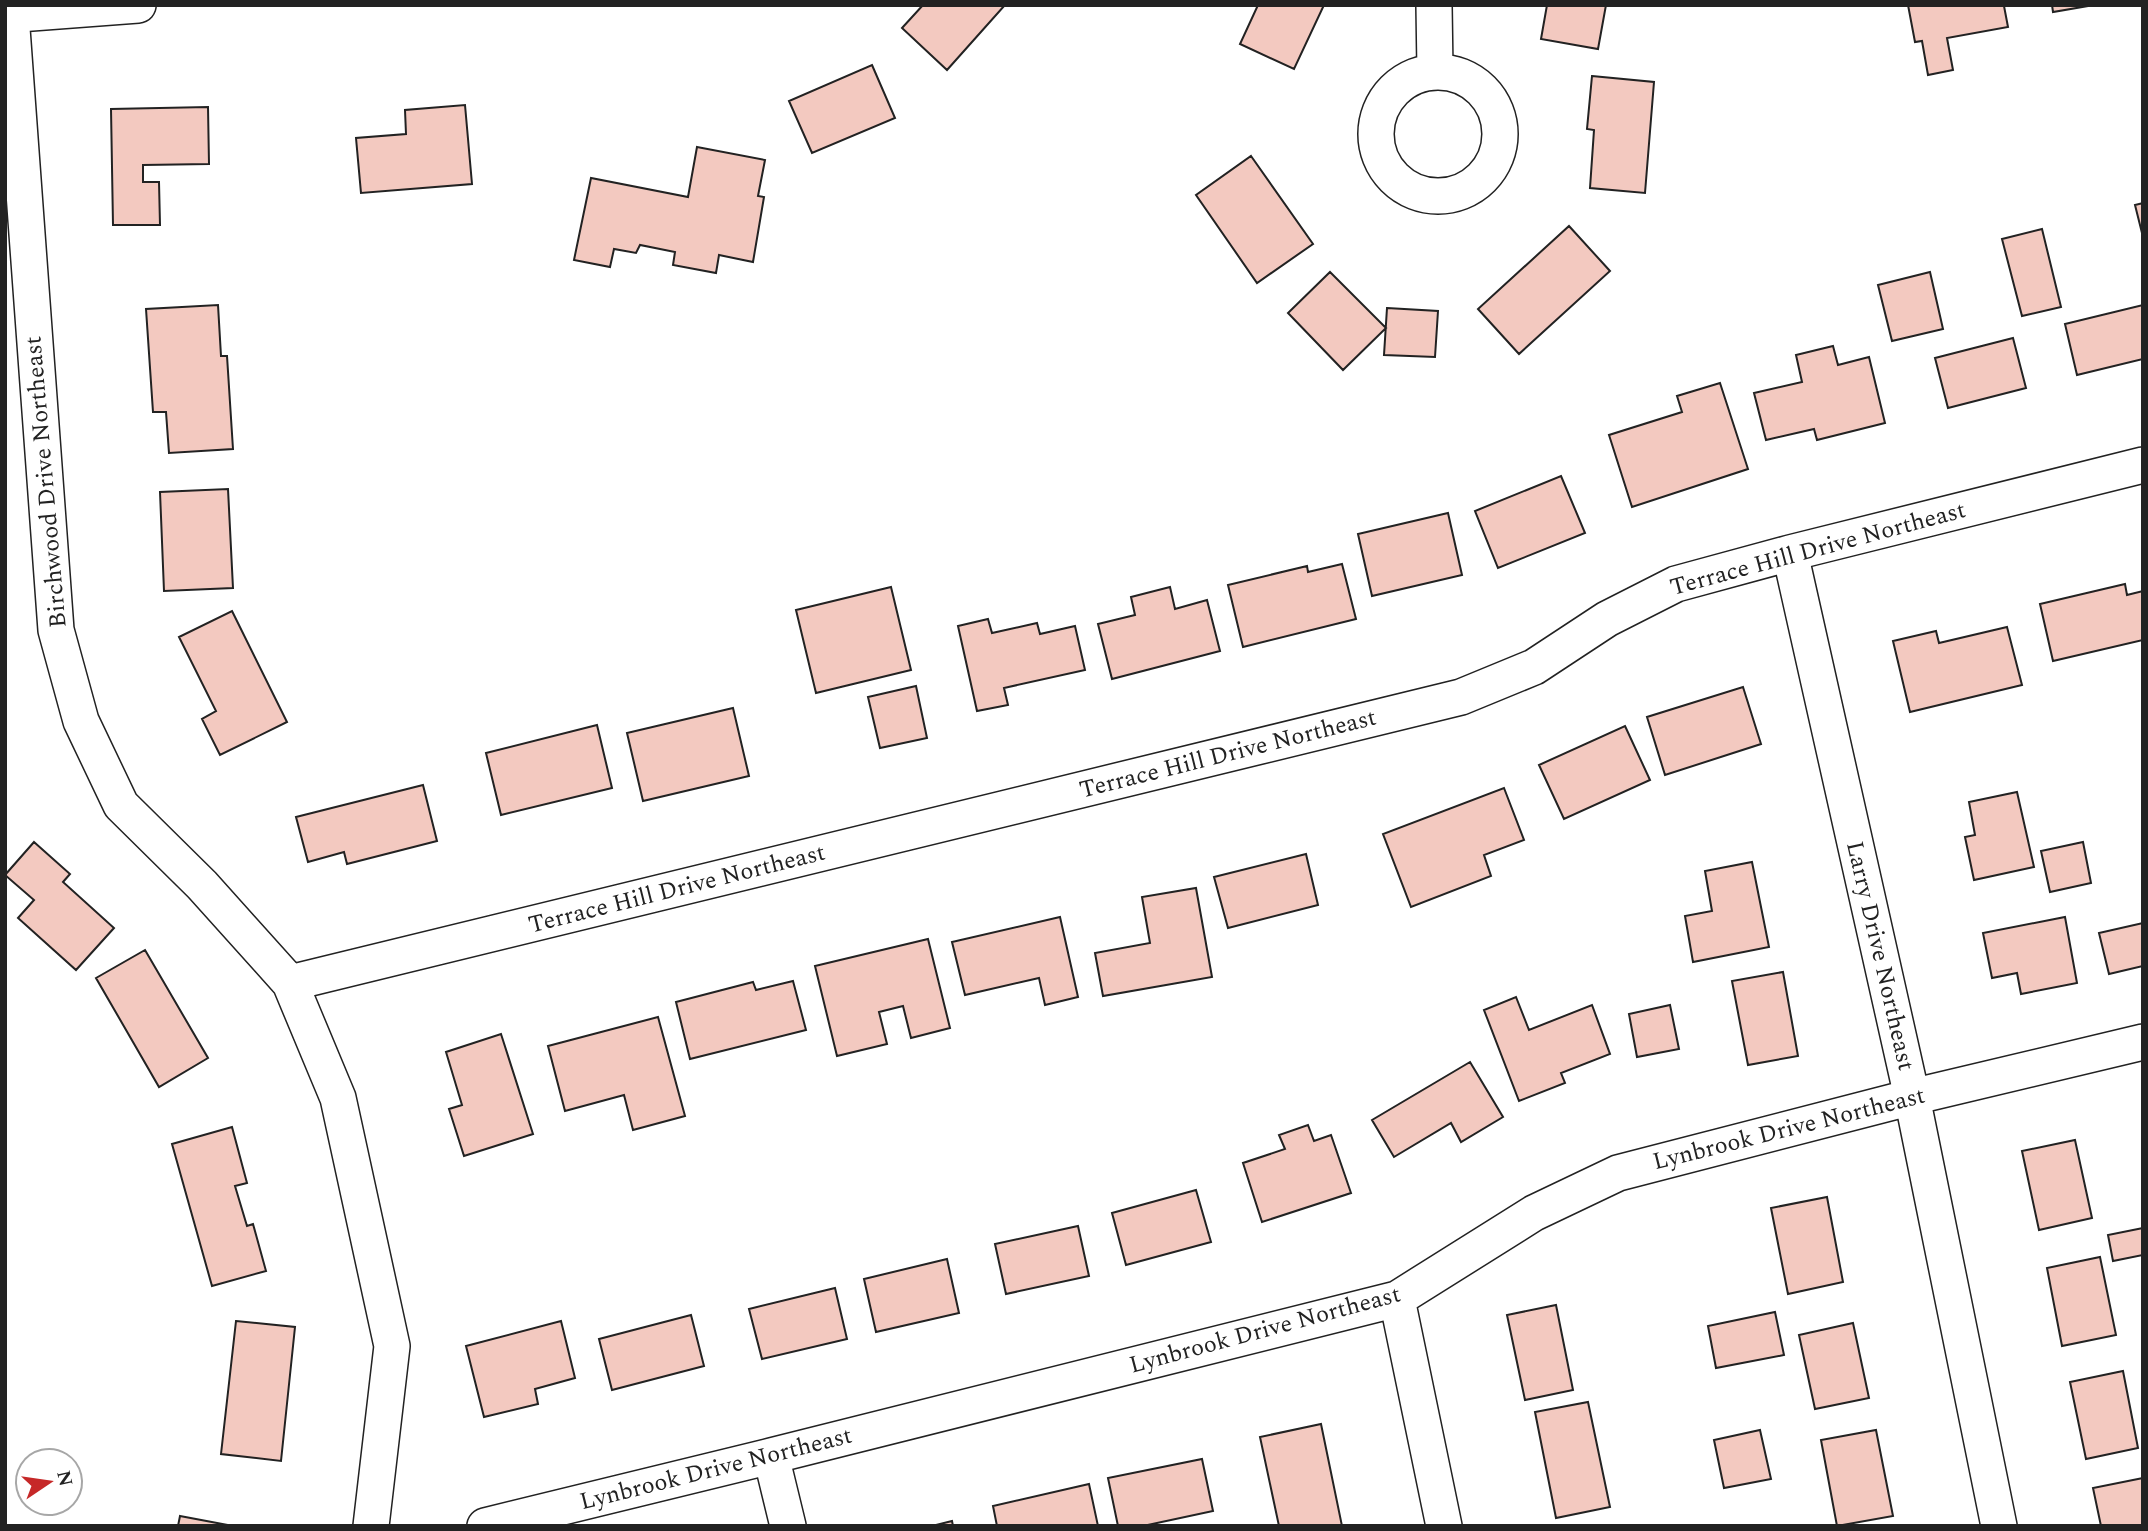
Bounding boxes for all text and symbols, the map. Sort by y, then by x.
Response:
street label: Birchwood Drive Northeast [15,335,77,629]
street label: Terrace Hill Drive Northeast [1666,492,1970,606]
street label: Terrace Hill Drive Northeast [1076,700,1380,808]
street label: Terrace Hill Drive Northeast [525,835,829,943]
street label: Larry Drive Northeast [1836,838,1924,1074]
street label: Lynbrook Drive Northeast [1649,1078,1929,1180]
street label: Lynbrook Drive Northeast [1125,1276,1405,1384]
street label: Lynbrook Drive Northeast [576,1418,856,1520]
north arrow [14,1447,84,1517]
text: N [48,1468,80,1489]

